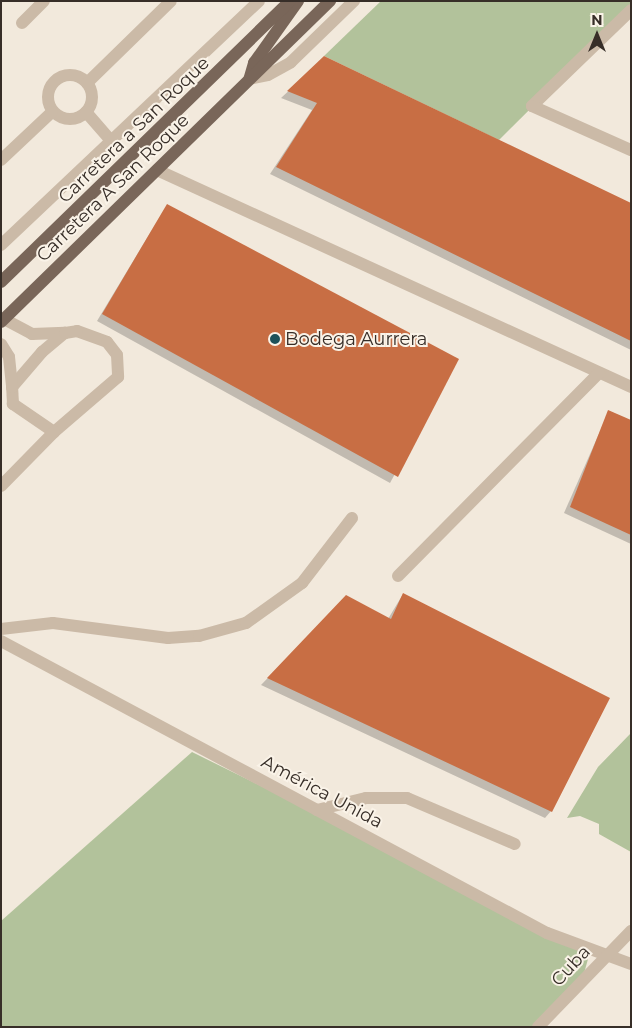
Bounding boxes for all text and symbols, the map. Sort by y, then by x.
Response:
north arrow [572,10,622,60]
text: N [591,11,603,29]
street label: Carretera a San Roque [54,52,214,208]
street label: Carretera A San Roque [32,110,194,266]
place label: Bodega Aurrera [285,328,427,350]
marker: Bodega Aurrera [269,333,281,345]
street label: América Unida [258,751,386,833]
street label: Cuba [547,941,595,991]

